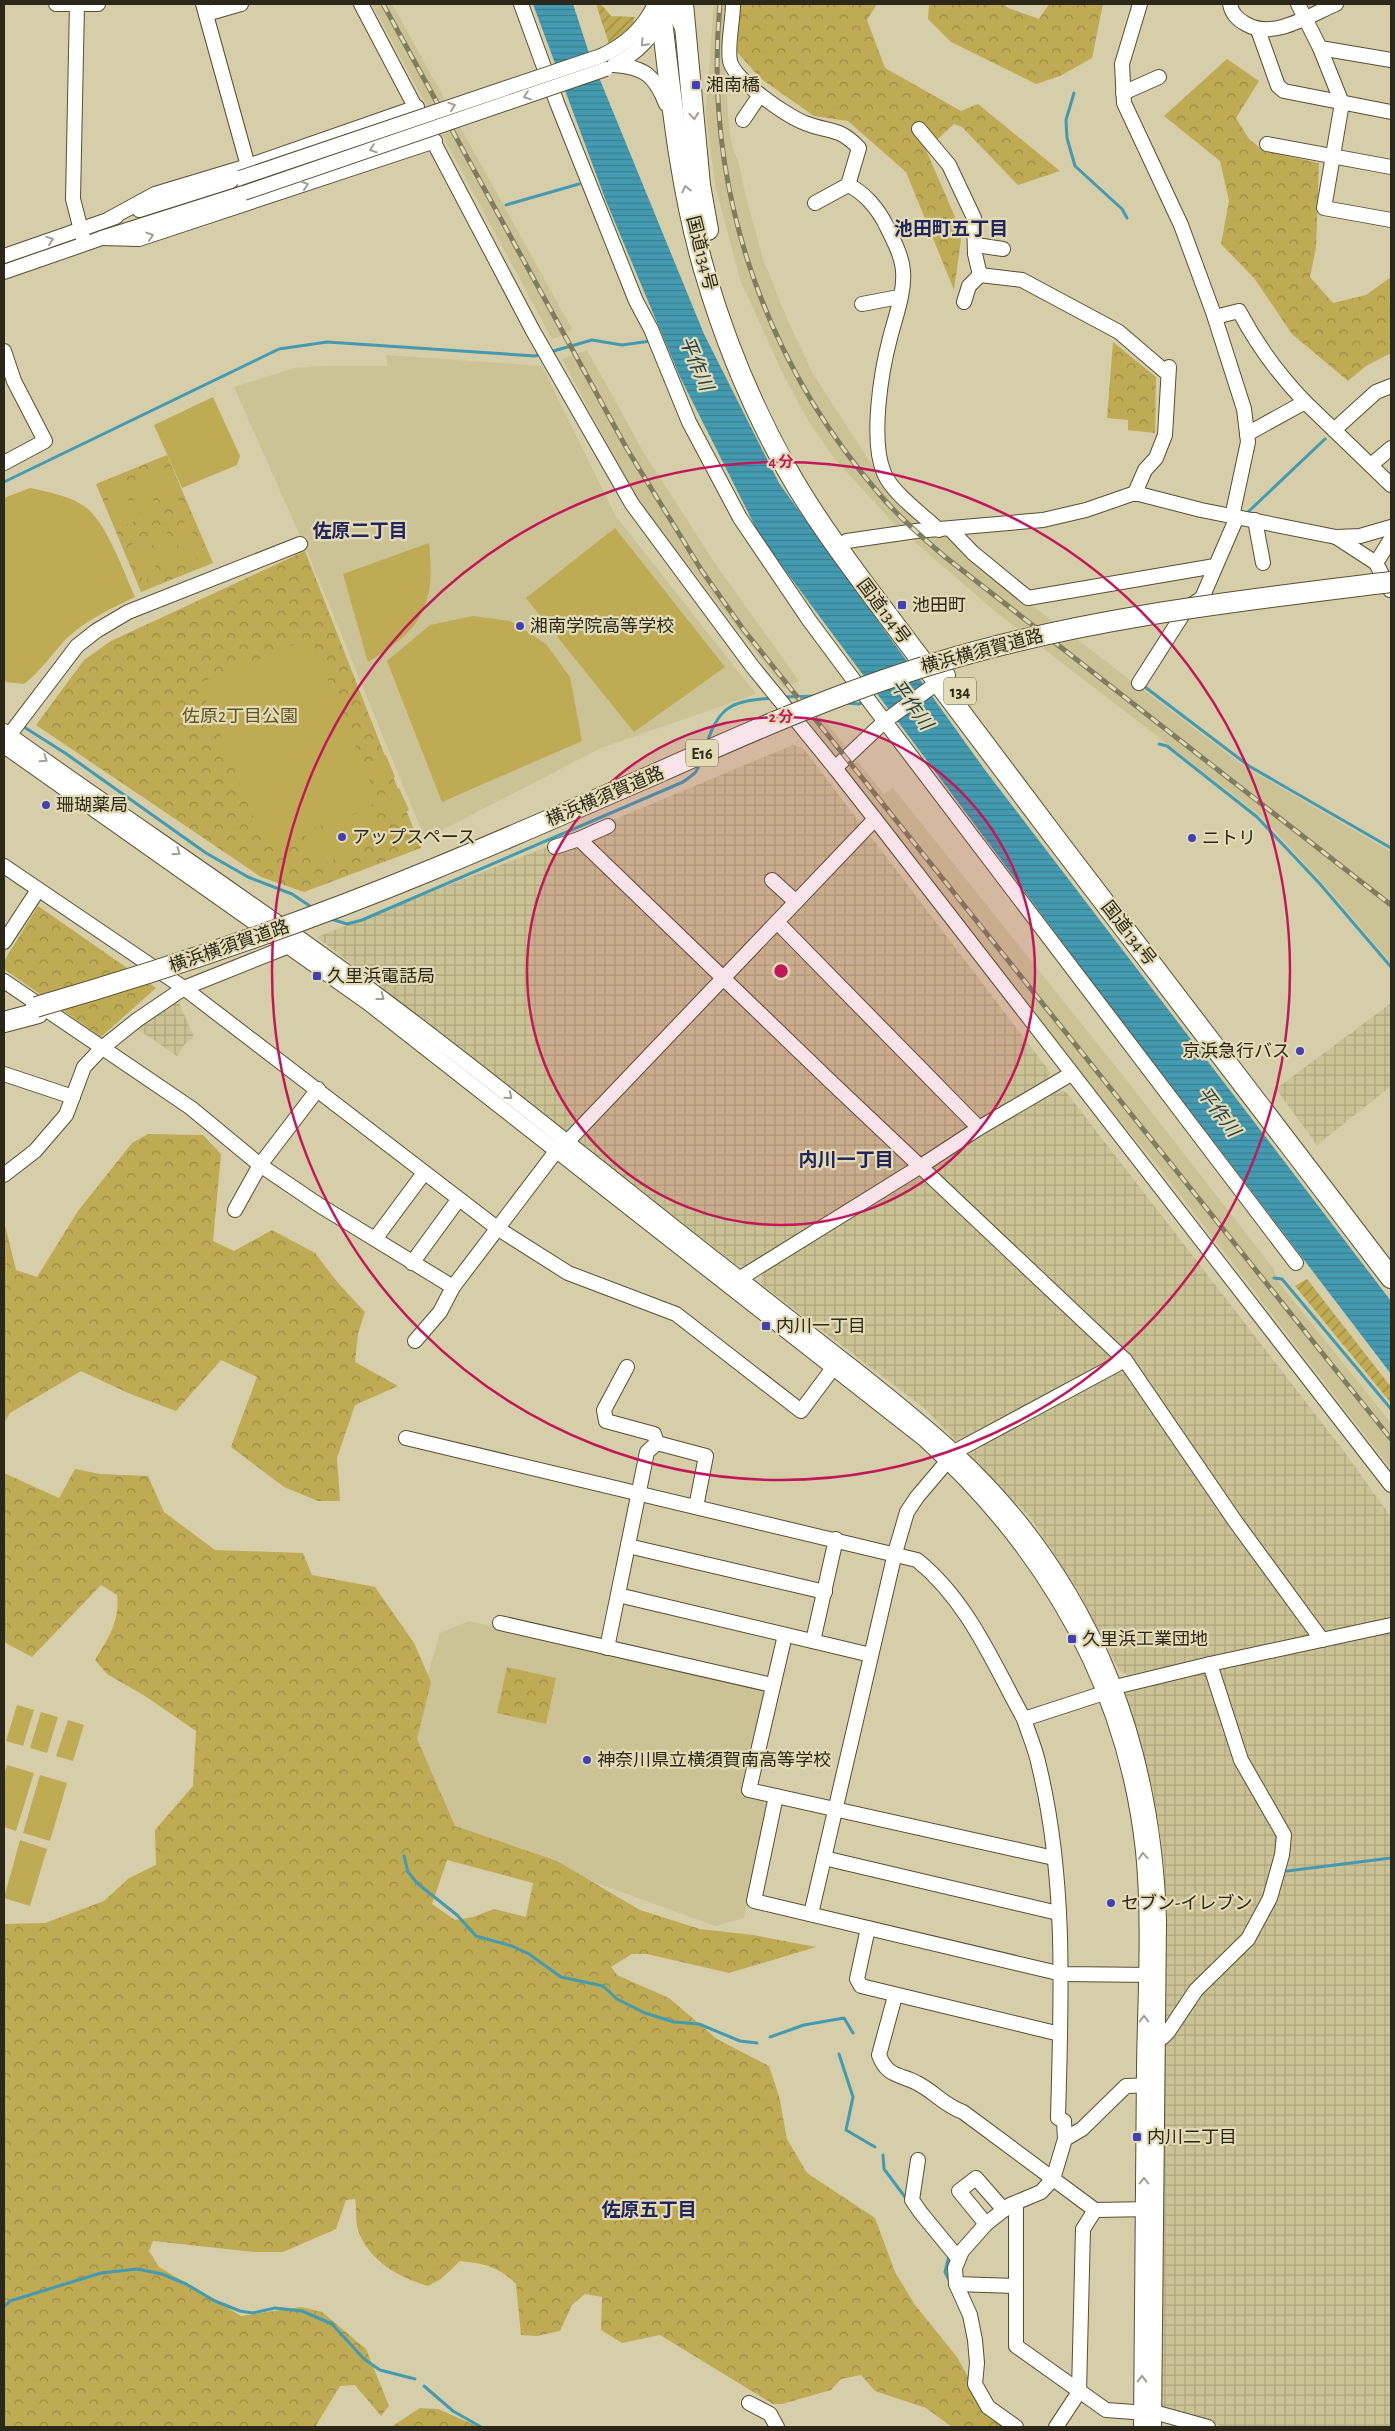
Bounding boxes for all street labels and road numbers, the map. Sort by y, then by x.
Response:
street label: 国道134号 [683,214,721,292]
street label: 国道134号 [853,575,915,647]
street label: 横浜横須賀道路 [919,625,1045,677]
road number: 134 [944,678,976,704]
road number: E16 [686,740,718,766]
street label: 横浜横須賀道路 [543,762,667,830]
street label: 国道134号 [1098,897,1160,969]
street label: 横浜横須賀道路 [166,916,292,976]

